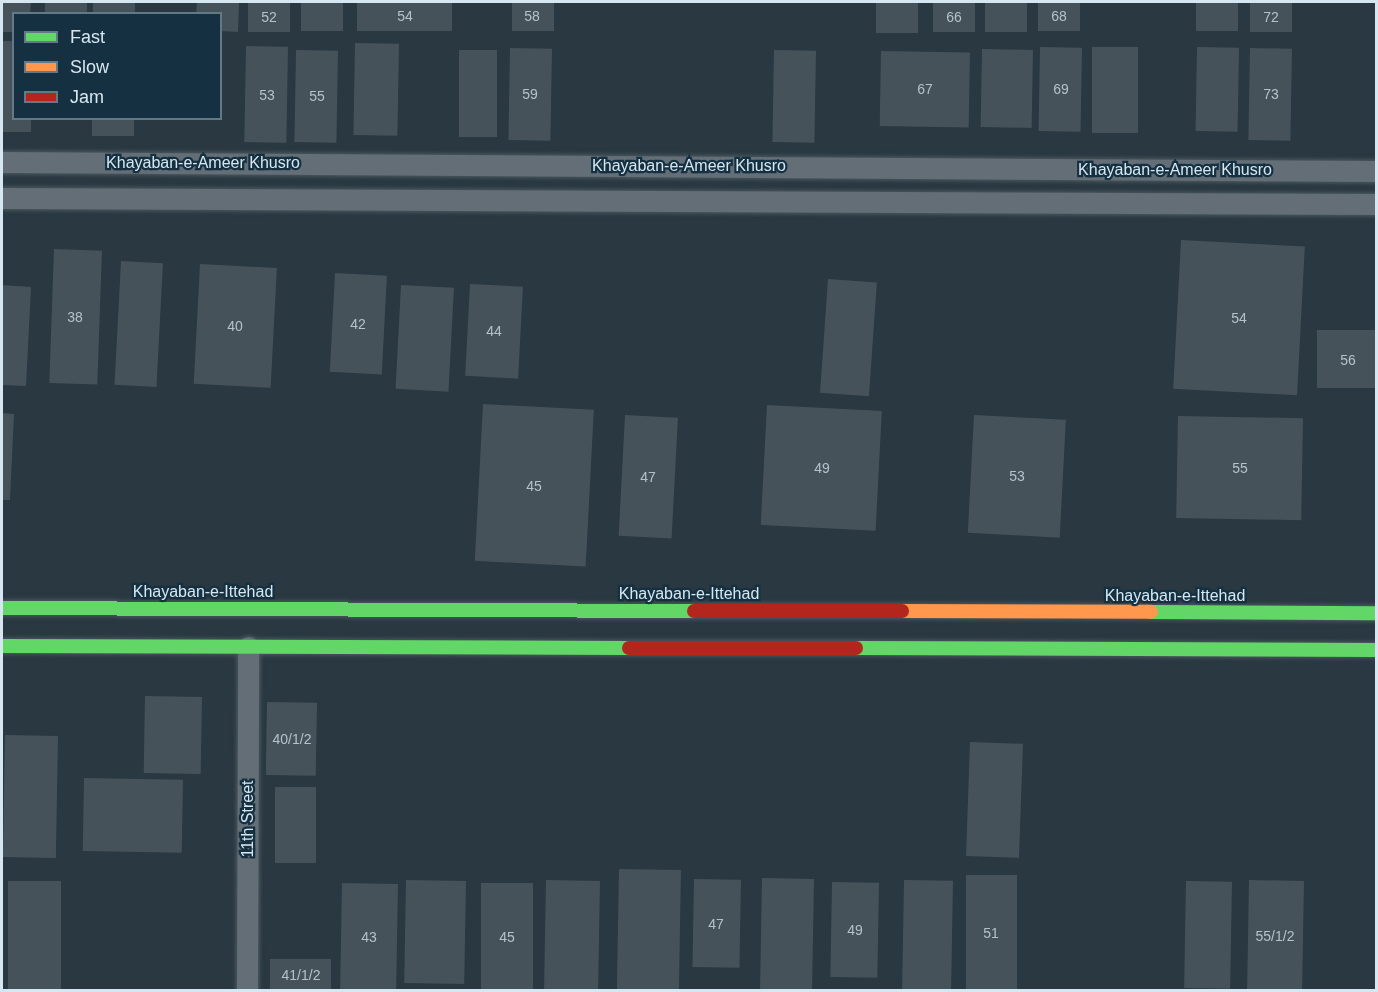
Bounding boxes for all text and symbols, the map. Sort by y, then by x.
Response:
house number: 54 [397,8,413,24]
house number: 58 [524,8,540,24]
house number: 68 [1051,8,1067,24]
house number: 52 [261,9,277,25]
house number: 66 [946,9,962,25]
house number: 72 [1263,9,1279,25]
legend [12,12,222,120]
text: Fast [70,27,105,47]
text: Slow [70,57,109,77]
house number: 67 [917,81,933,97]
house number: 69 [1053,81,1069,97]
house number: 59 [522,86,538,102]
house number: 73 [1263,86,1279,102]
text: Jam [70,87,104,107]
house number: 53 [259,87,275,103]
house number: 55 [309,88,325,104]
street label: Khayaban-e-Ameer Khusro [106,153,300,173]
street label: Khayaban-e-Ameer Khusro [592,156,786,176]
street label: Khayaban-e-Ameer Khusro [1078,160,1272,180]
house number: 38 [67,309,83,325]
house number: 54 [1231,310,1247,326]
house number: 42 [350,316,366,332]
house number: 40 [227,318,243,334]
house number: 44 [486,323,502,339]
house number: 56 [1340,352,1356,368]
house number: 49 [814,460,830,476]
house number: 55 [1232,460,1248,476]
house number: 53 [1009,468,1025,484]
house number: 47 [640,469,656,485]
house number: 45 [526,478,542,494]
street label: Khayaban-e-Ittehad [133,582,273,602]
street label: Khayaban-e-Ittehad [619,584,759,604]
street label: Khayaban-e-Ittehad [1105,586,1245,606]
house number: 40/1/2 [273,731,311,747]
street label: 11th Street [238,780,258,858]
house number: 47 [708,916,724,932]
house number: 49 [847,922,863,938]
house number: 51 [983,925,999,941]
house number: 55/1/2 [1256,928,1294,944]
house number: 43 [361,929,377,945]
house number: 45 [499,929,515,945]
house number: 41/1/2 [282,967,320,983]

